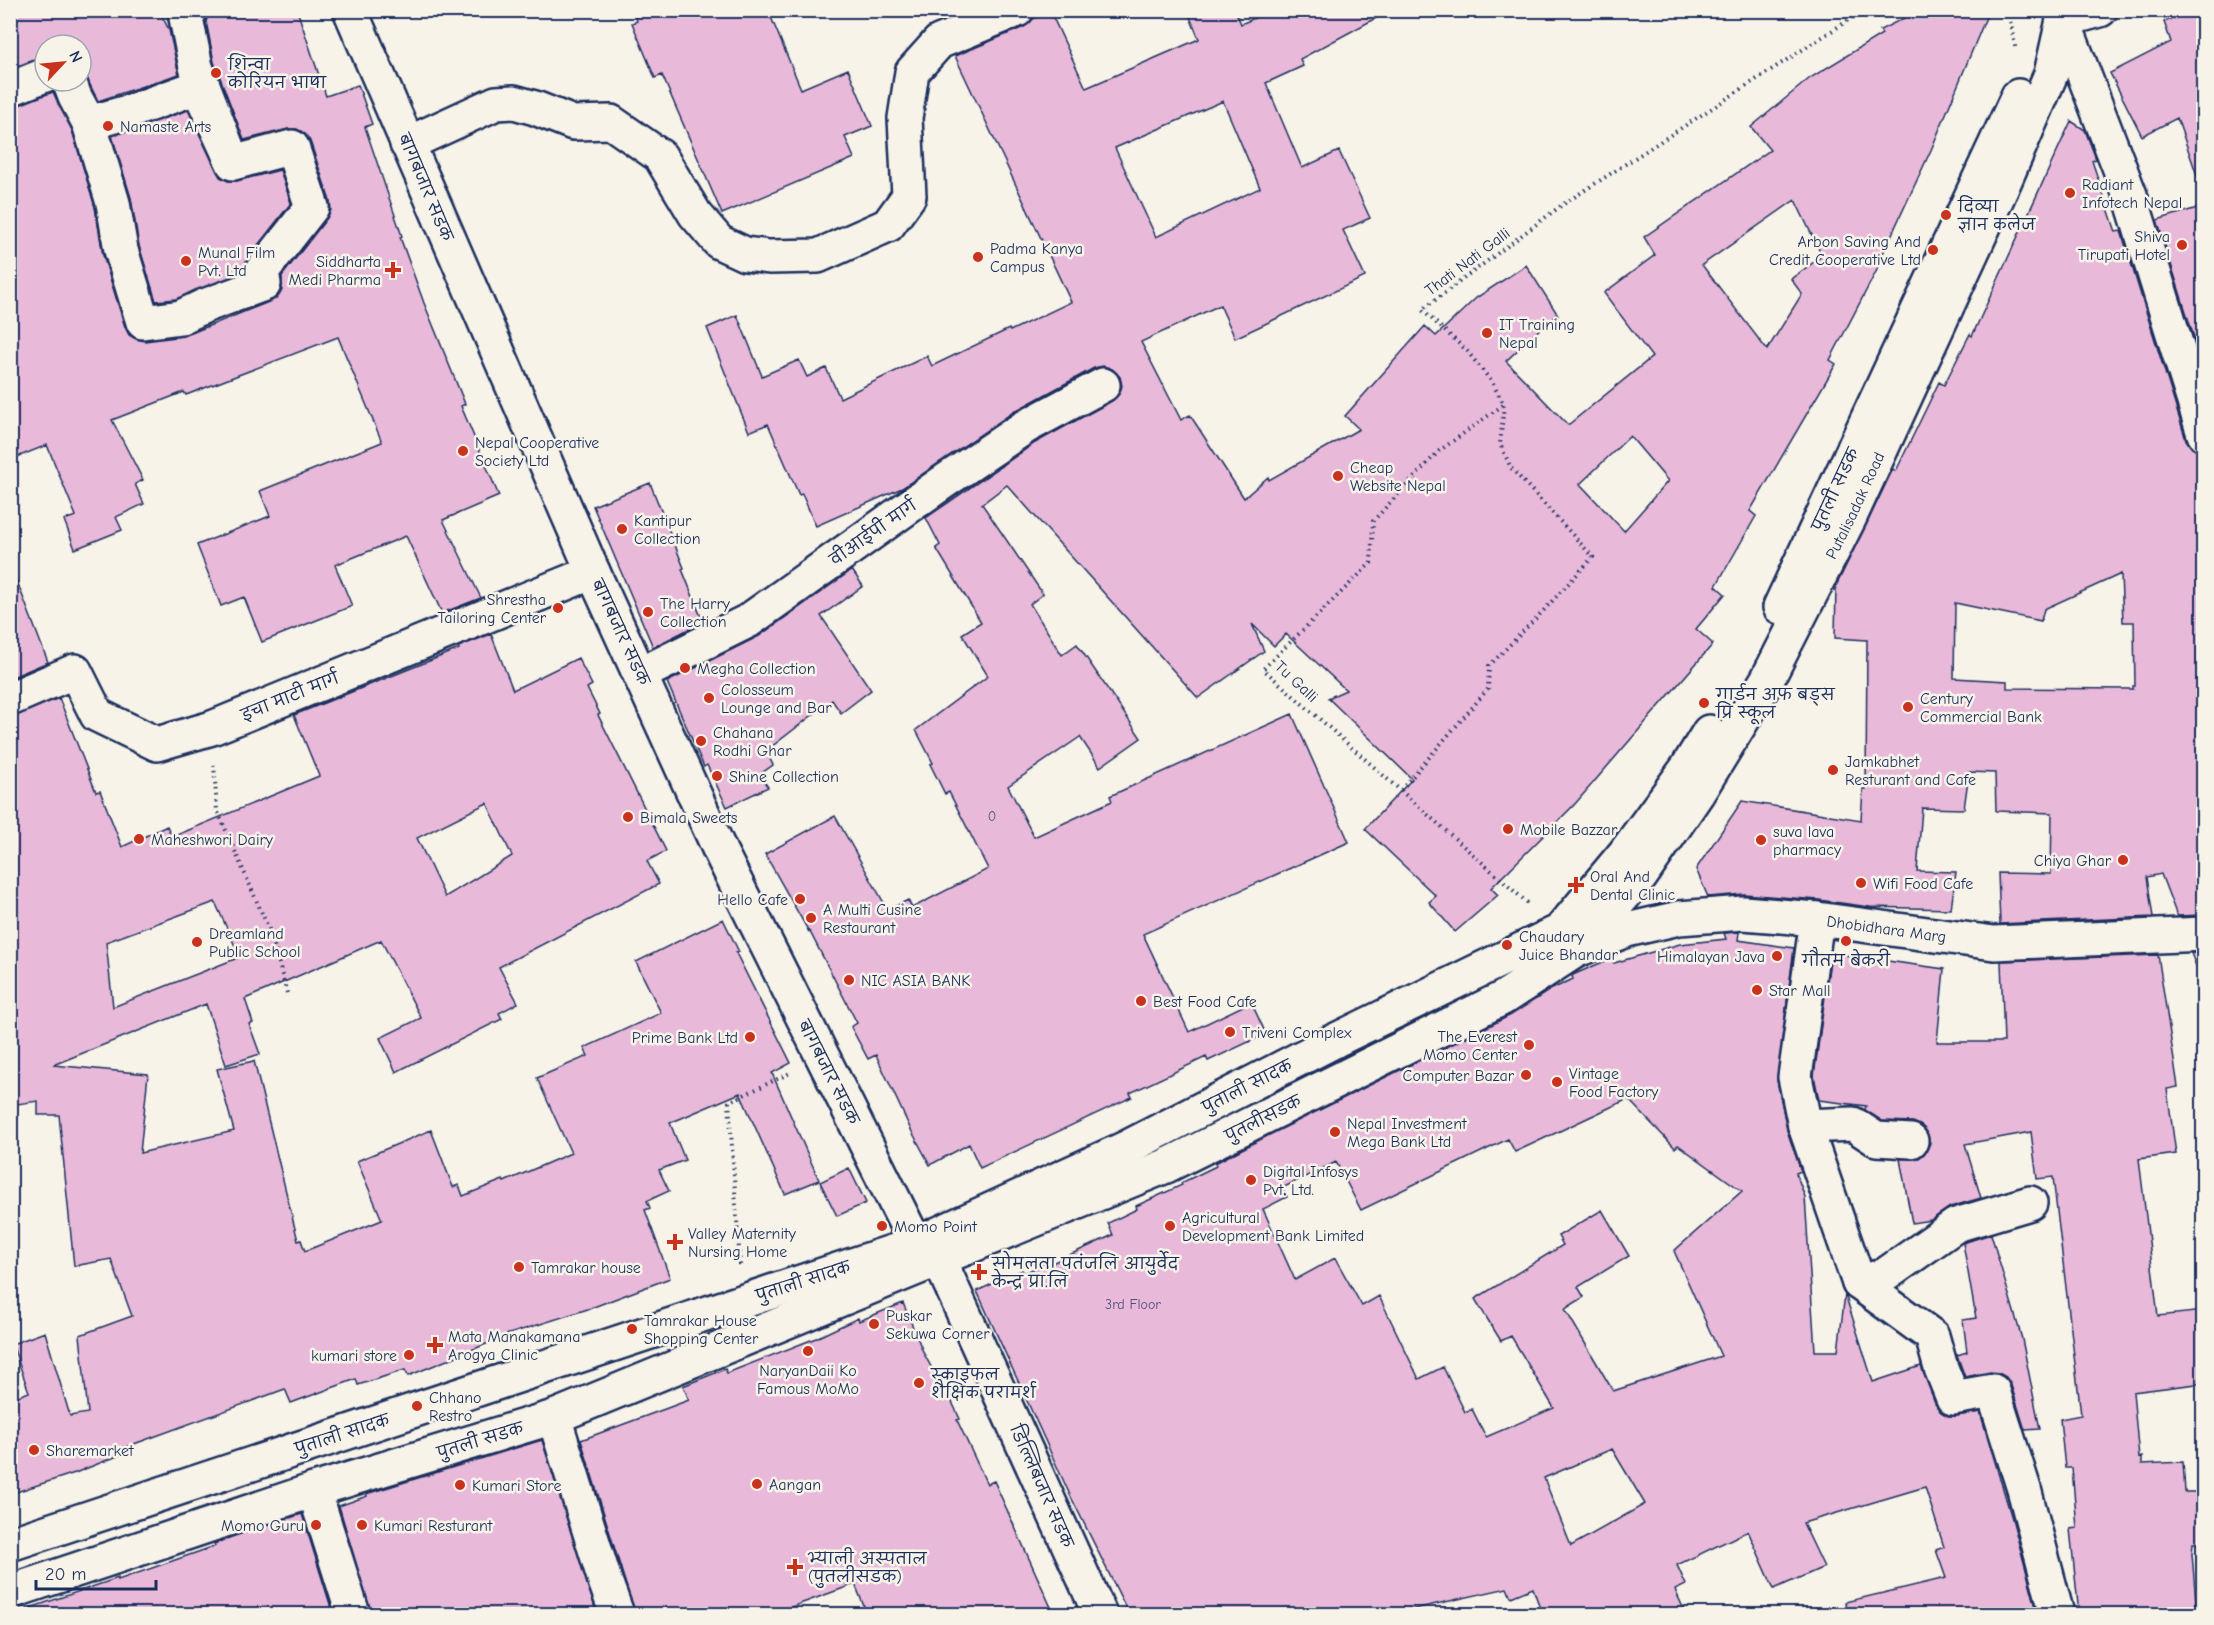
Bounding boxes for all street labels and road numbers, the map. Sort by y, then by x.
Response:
street label: बागबजार सडक [394,130,456,245]
street label: Thati Nati Galli [1422,224,1514,300]
street label: पुतली सडक [1806,443,1865,535]
street label: Putalisadak Road [1822,450,1889,562]
street label: वीआईपी मार्ग [824,493,921,570]
street label: बागबजार सडक [587,576,653,689]
street label: Tu Galli [1271,657,1322,706]
street label: इचा माटी मार्ग [237,666,343,725]
street label: Dhobidhara Marg [1825,912,1947,946]
street label: बागबजार सडक [794,1016,863,1129]
street label: पुताली सादक [1197,1053,1297,1119]
street label: पुतलीसडक [1220,1089,1307,1148]
street label: पुताली सादक [752,1255,855,1308]
street label: पुताली सादक [291,1408,394,1461]
street label: पुतली सडक [433,1416,527,1465]
street label: डिल्लिबजार सडक [1006,1420,1080,1552]

